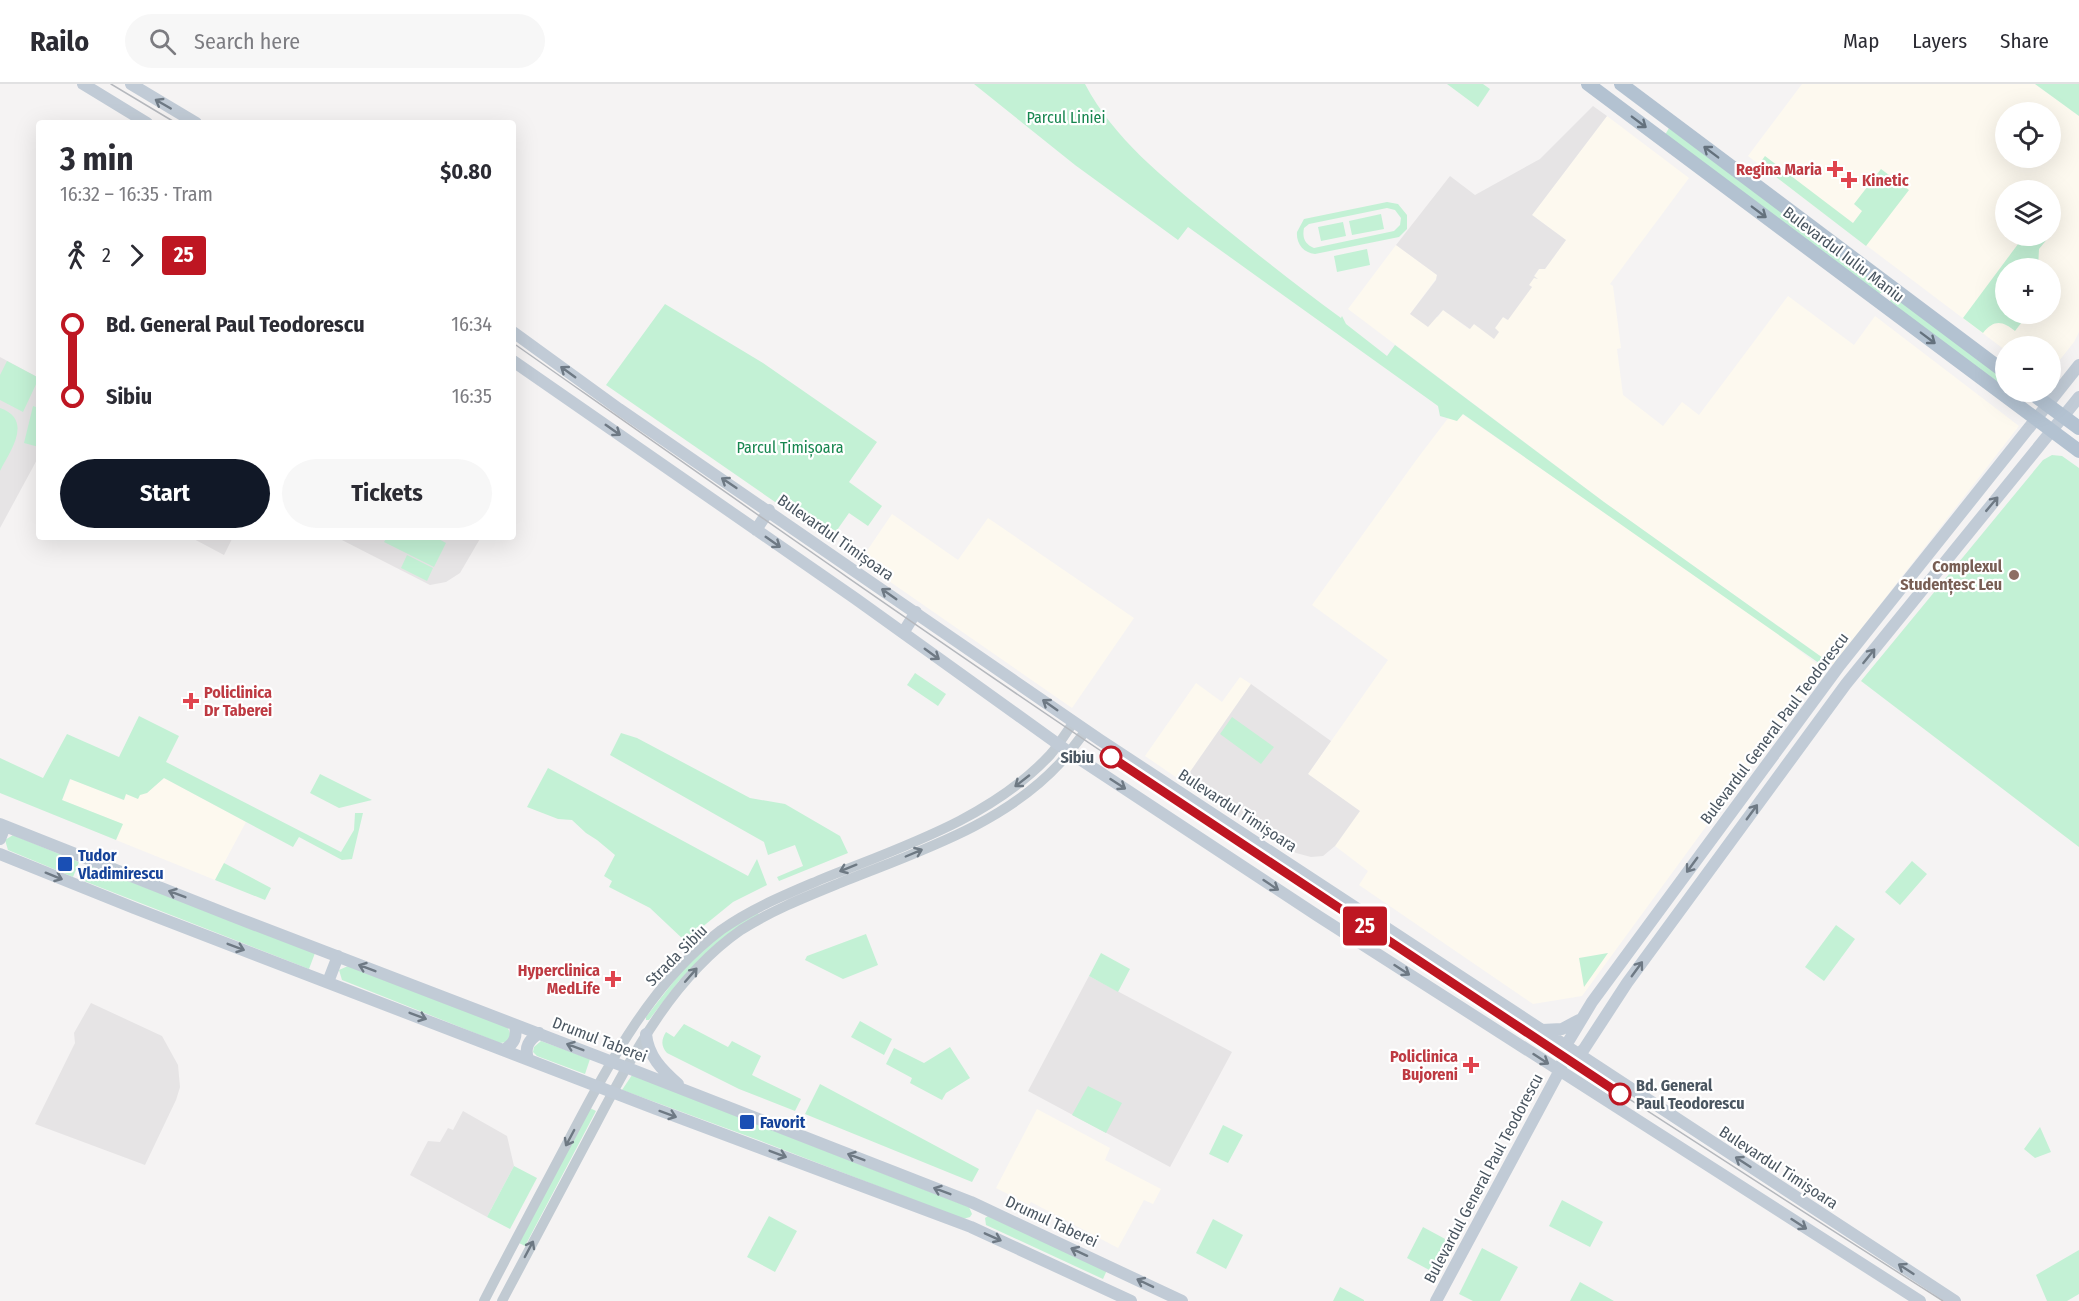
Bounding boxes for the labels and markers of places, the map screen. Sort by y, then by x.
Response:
place label: Regina Maria [1736,160,1822,179]
marker: Regina Maria [1826,160,1844,178]
marker: Kinetic [1840,171,1858,189]
place label: Kinetic [1862,171,1909,190]
place label: Complexul Studențesc Leu [1900,557,2003,595]
marker: Complexul Studențesc Leu [2007,568,2021,582]
place label: Policlinica Dr Taberei [204,683,272,720]
marker: Policlinica Dr Taberei [182,692,200,710]
marker: Sibiu [1100,746,1122,768]
place label: Sibiu [1060,748,1094,767]
place label: Tudor Vladimirescu [77,846,164,883]
marker: Tudor Vladimirescu [56,855,74,873]
place label: Hyperclinica MedLife [518,961,600,998]
marker: Hyperclinica MedLife [604,970,622,988]
place label: Policlinica Bujoreni [1390,1047,1458,1084]
marker: Policlinica Bujoreni [1462,1056,1480,1074]
place label: Bd. General Paul Teodorescu [1636,1076,1744,1113]
marker: Bd. General Paul Teodorescu [1609,1083,1631,1105]
marker: Favorit [738,1113,756,1131]
place label: Favorit [760,1113,806,1132]

